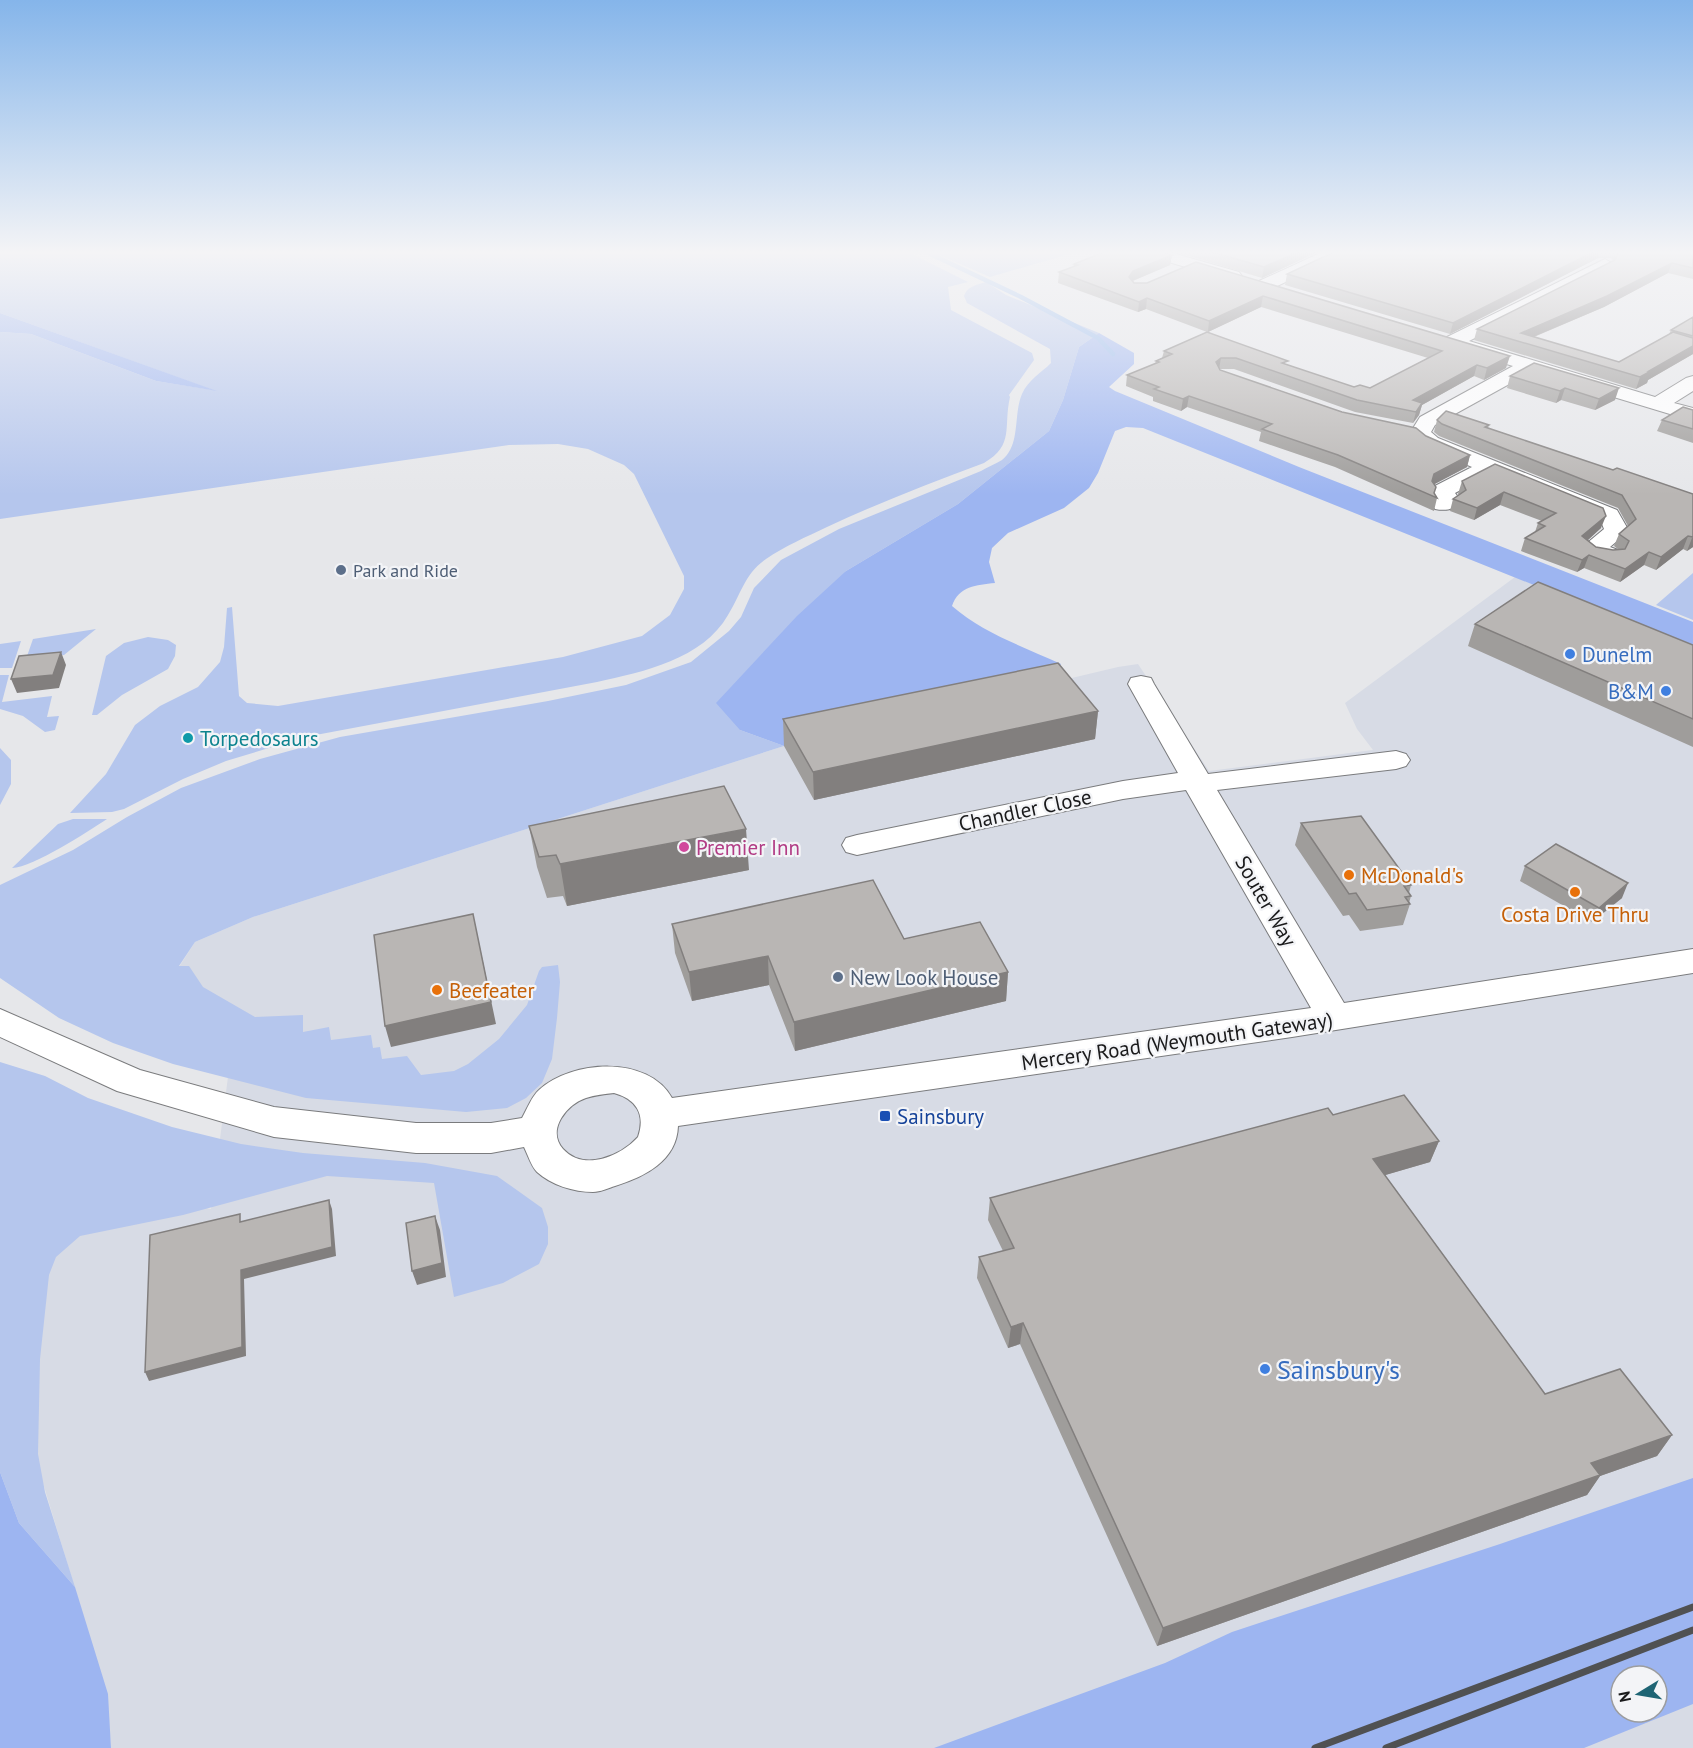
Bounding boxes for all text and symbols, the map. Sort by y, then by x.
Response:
place label: Park and Ride [353,559,458,582]
marker: Park and Ride [334,563,348,577]
place label: Dunelm [1582,641,1652,668]
marker: Dunelm [1563,647,1577,661]
place label: B&M [1608,678,1654,705]
marker: B&M [1659,684,1673,698]
place label: Torpedosaurs [200,725,319,752]
marker: Torpedosaurs [181,731,195,745]
street label: Chandler Close [956,783,1094,837]
place label: Premier Inn [696,834,800,861]
marker: Premier Inn [677,840,691,854]
street label: Souter Way [1229,851,1303,951]
place label: McDonald's [1361,862,1464,889]
marker: McDonald's [1342,868,1356,882]
marker: Costa Drive Thru [1568,885,1582,899]
place label: Costa Drive Thru [1501,901,1649,928]
place label: New Look House [850,964,998,991]
marker: New Look House [831,970,845,984]
place label: Beefeater [449,977,535,1004]
marker: Beefeater [430,983,444,997]
street label: Mercery Road (Weymouth Gateway) [1020,1006,1334,1076]
place label: Sainsbury [897,1103,984,1130]
marker: Sainsbury [878,1109,892,1123]
place label: Sainsbury's [1277,1353,1400,1386]
marker: Sainsbury's [1258,1362,1272,1376]
north arrow [1609,1664,1669,1724]
text: N [1613,1690,1635,1704]

